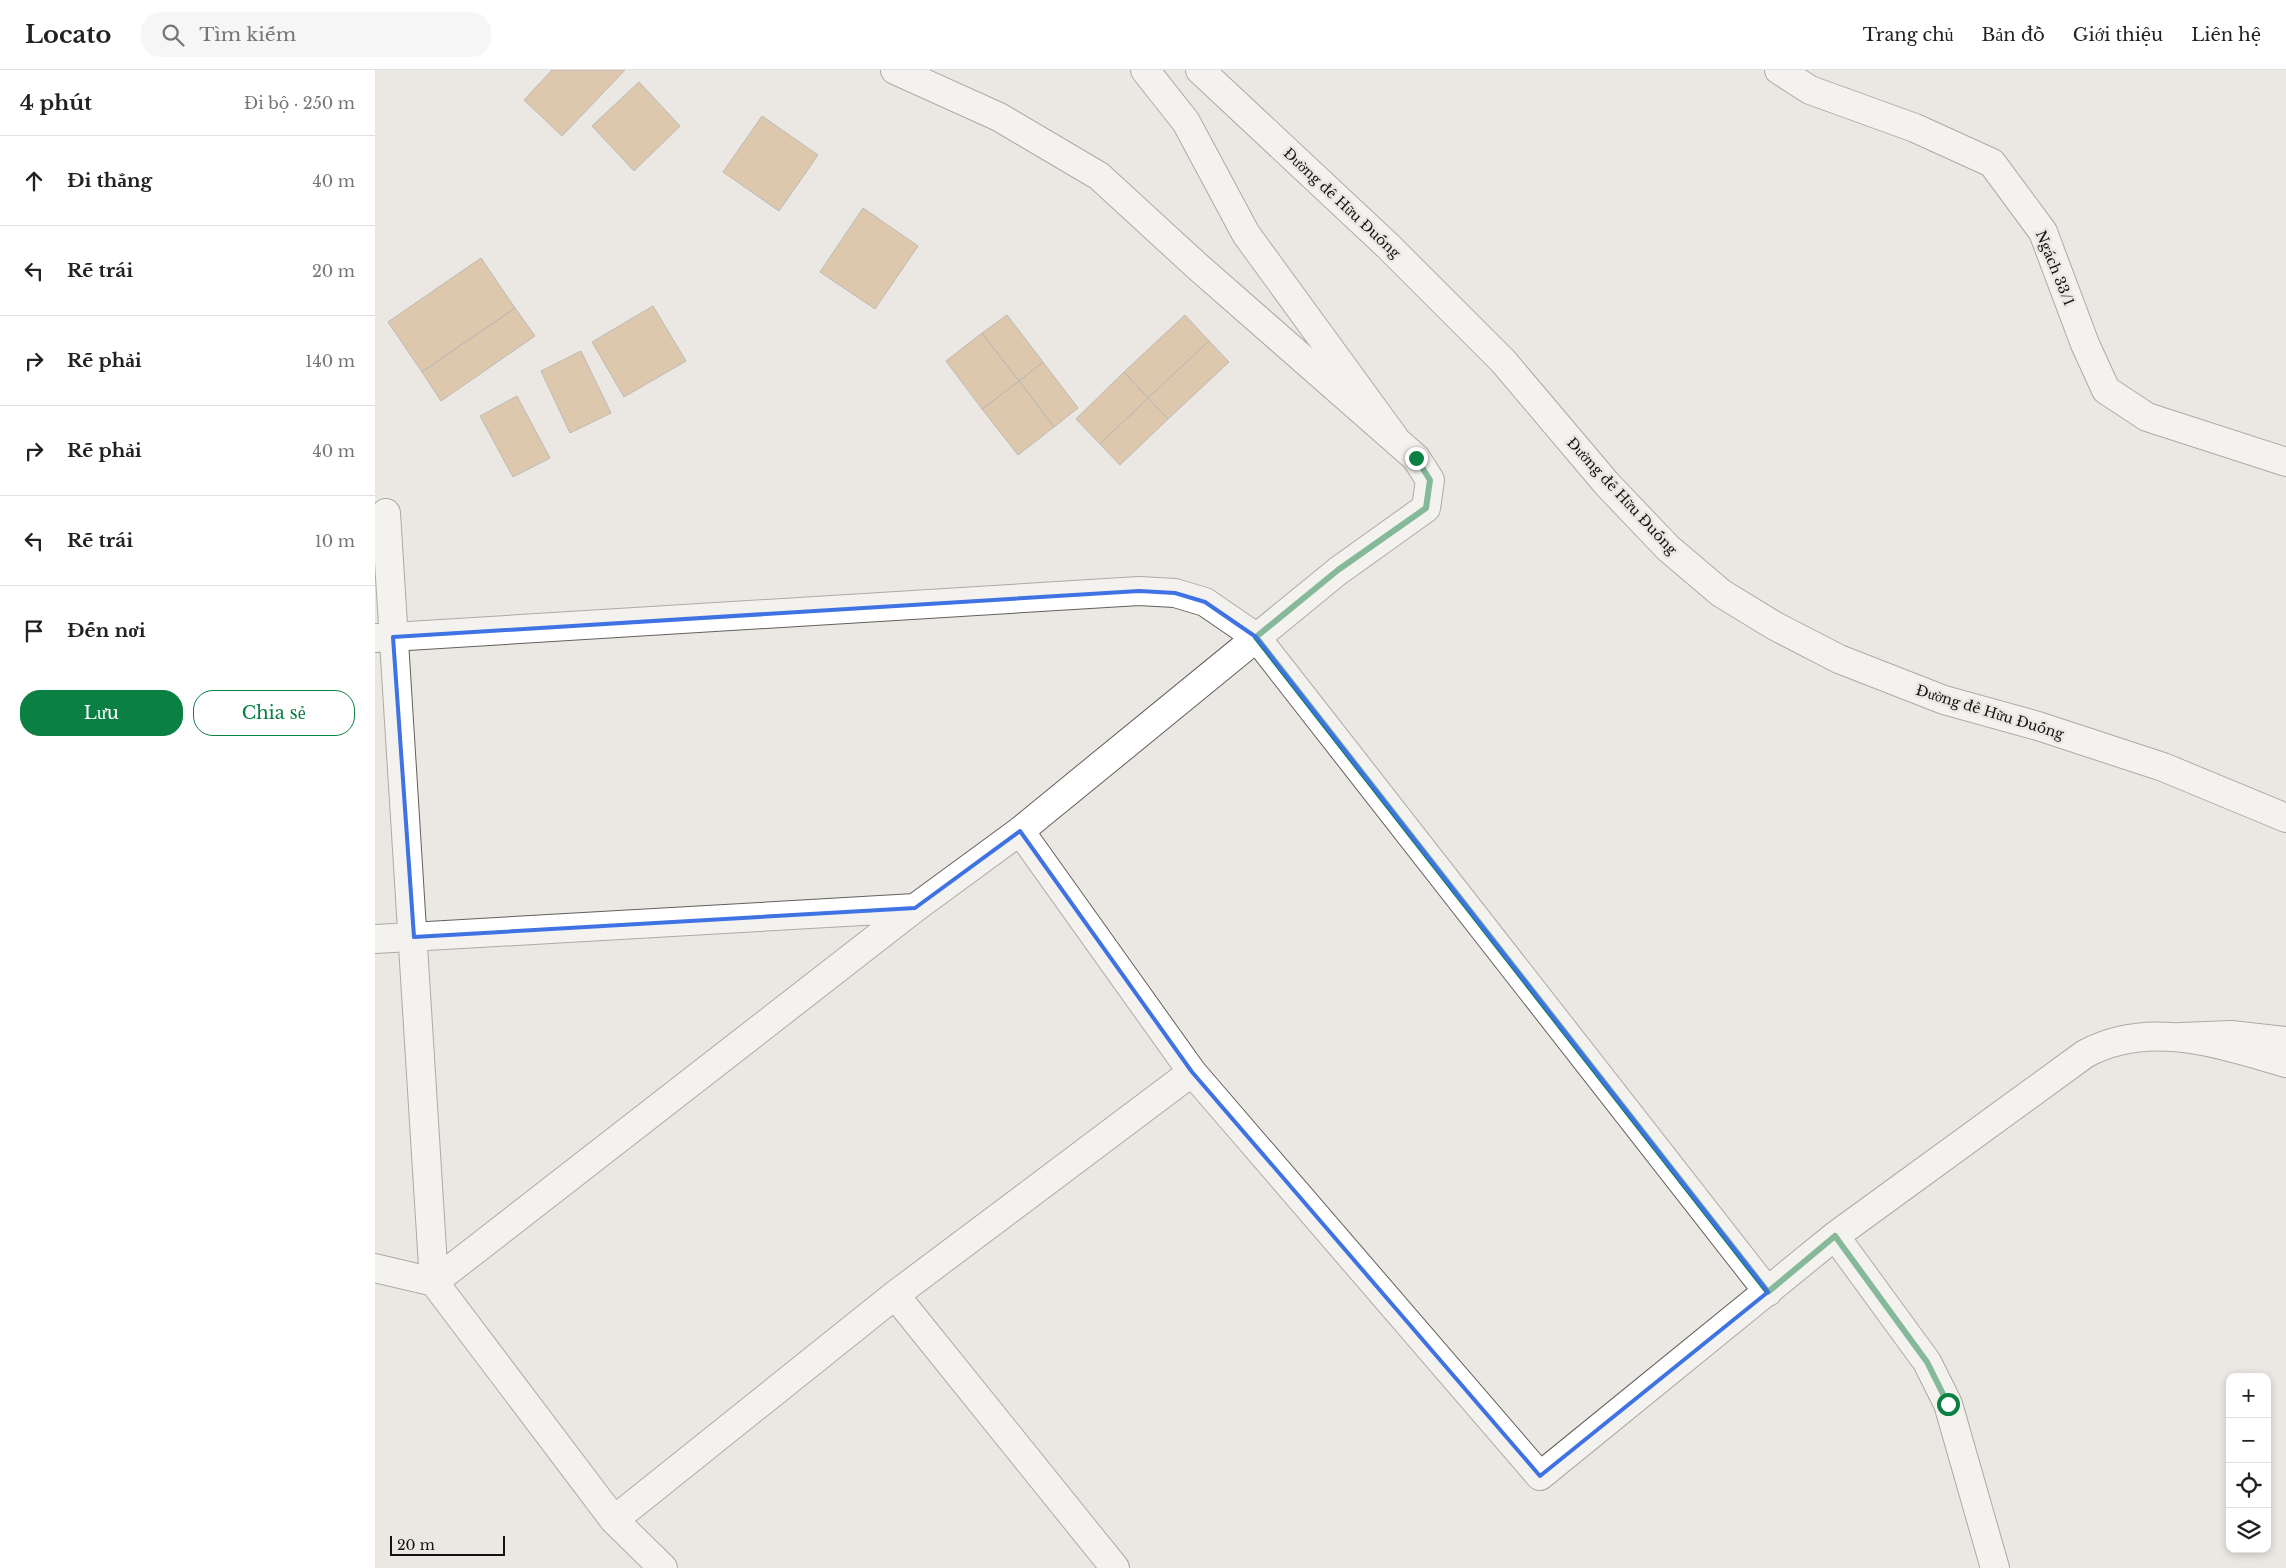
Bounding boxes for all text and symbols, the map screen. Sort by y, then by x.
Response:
search box [141,12,491,57]
text: Locato [25,20,111,49]
icon: search [159,21,187,49]
text: Tìm kiếm [199,23,296,46]
text: Trang chủ [1863,24,1954,46]
text: Bản đồ [1982,24,2045,46]
text: Giới thiệu [2073,24,2163,46]
text: Liên hệ [2191,24,2261,46]
text: 4 phút [20,90,92,116]
text: Đi bộ · 250 m [244,93,355,113]
street label: Đường đê Hữu Đuống [1280,144,1405,262]
icon: ahead [20,167,48,195]
text: Đi thẳng [67,169,152,192]
text: 40 m [312,171,355,191]
street label: Ngách 33/1 [2032,228,2078,308]
icon: left [20,257,48,285]
text: Rẽ trái [67,259,133,282]
text: 20 m [312,261,355,281]
icon: right [20,347,48,375]
text: Rẽ phải [67,349,142,372]
text: 140 m [305,351,355,371]
street label: Đường đê Hữu Đuống [1563,434,1681,559]
icon: right [20,437,48,465]
text: Rẽ phải [67,439,142,462]
text: 40 m [312,441,355,461]
route end [1405,447,1428,470]
icon: left [20,527,48,555]
text: Rẽ trái [67,529,133,552]
text: 10 m [315,531,355,551]
icon: arrive [20,617,48,645]
text: Đến nơi [67,619,146,642]
street label: Đường đê Hữu Đuống [1914,681,2067,743]
button: Lưu [20,690,183,736]
button: Chia sẻ [193,690,355,736]
map controls [2226,1373,2271,1553]
button: + [2226,1373,2271,1418]
route start [1937,1393,1960,1416]
button: − [2226,1418,2271,1463]
button: locate [2226,1463,2271,1508]
button: layers [2226,1508,2271,1553]
scale bar [390,1533,505,1556]
text: 20 m [397,1536,435,1554]

